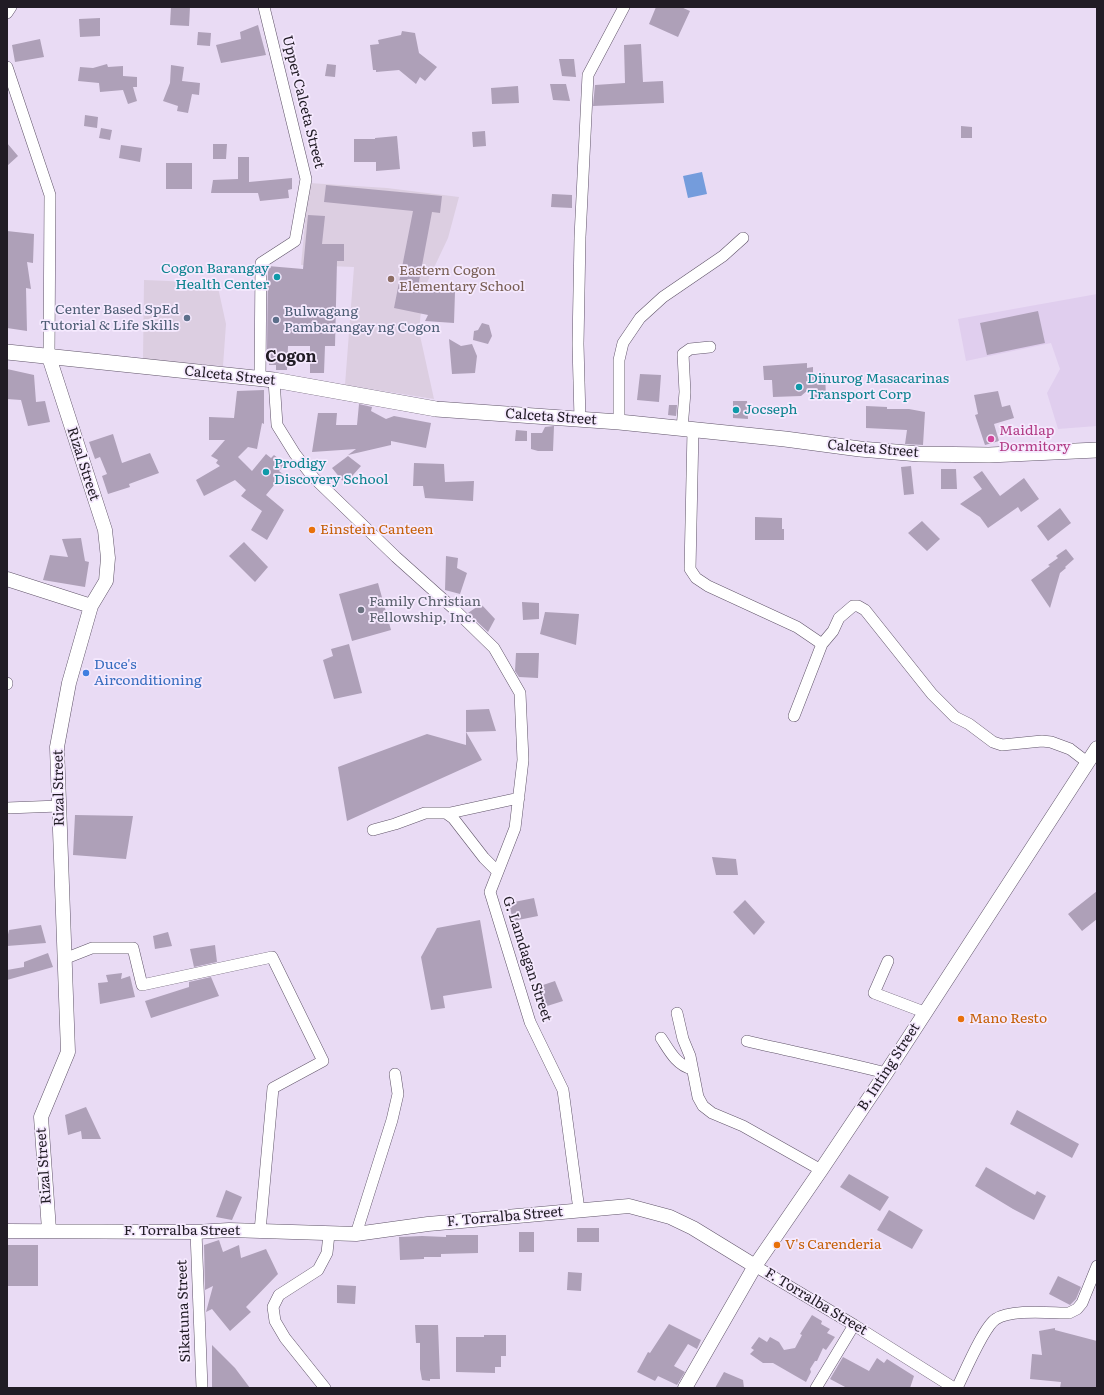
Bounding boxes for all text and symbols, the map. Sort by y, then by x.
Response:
street label: Upper Calceta Street [278,34,328,170]
place label: Cogon Barangay Health Center [161,261,269,294]
place label: Eastern Cogon Elementary School [399,263,525,296]
marker: Cogon Barangay Health Center [272,272,282,282]
marker: Eastern Cogon Elementary School [386,274,396,284]
place label: Center Based SpEd Tutorial & Life Skills [40,302,179,334]
place label: Bulwagang Pambarangay ng Cogon [284,304,440,336]
marker: Center Based SpEd Tutorial & Life Skills [182,313,192,323]
marker: Bulwagang Pambarangay ng Cogon [271,315,281,325]
district label: Cogon [265,347,317,367]
street label: Calceta Street [184,363,276,389]
place label: Dinurog Masacarinas Transport Corp [807,371,949,404]
marker: Dinurog Masacarinas Transport Corp [794,382,804,392]
place label: Jocseph [744,402,798,418]
street label: Calceta Street [505,405,597,429]
marker: Jocseph [731,405,741,415]
place label: Maidlap Dormitory [999,423,1071,456]
street label: Rizal Street [63,425,103,503]
marker: Maidlap Dormitory [986,434,996,444]
street label: Calceta Street [827,437,919,461]
place label: Prodigy Discovery School [274,456,388,488]
marker: Prodigy Discovery School [261,467,271,477]
place label: Einstein Canteen [320,522,434,538]
marker: Einstein Canteen [307,525,317,535]
place label: Family Christian Fellowship, Inc. [369,594,481,626]
marker: Family Christian Fellowship, Inc. [356,605,366,615]
place label: Duce's Airconditioning [94,657,202,690]
marker: Duce's Airconditioning [81,668,91,678]
street label: Rizal Street [50,750,68,826]
street label: G. Lamdagan Street [499,894,555,1024]
place label: Mano Resto [969,1011,1047,1027]
marker: Mano Resto [956,1014,966,1024]
street label: B. Inting Street [854,1020,924,1114]
street label: Rizal Street [33,1127,55,1205]
street label: F. Torralba Street [446,1204,564,1230]
street label: F. Torralba Street [124,1223,240,1239]
place label: V's Carenderia [785,1237,882,1253]
marker: V's Carenderia [772,1240,782,1250]
street label: Sikatuna Street [174,1259,194,1363]
street label: F. Torralba Street [762,1265,870,1339]

